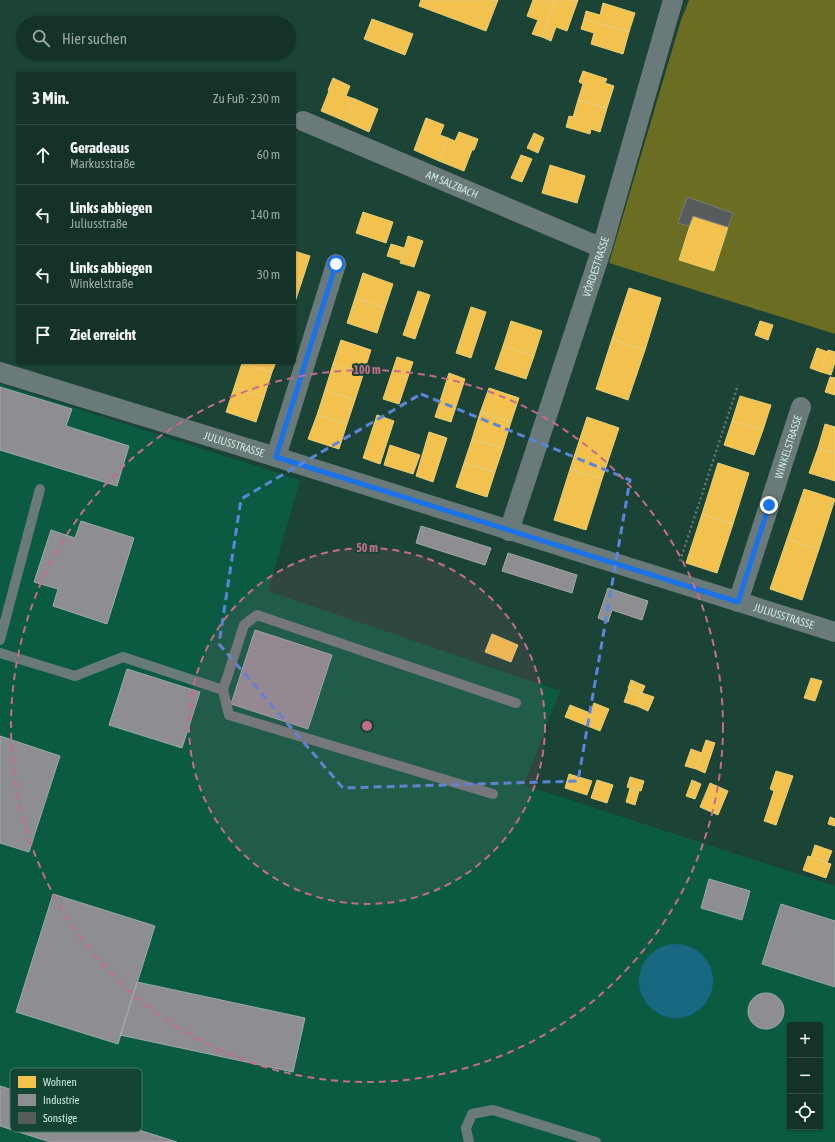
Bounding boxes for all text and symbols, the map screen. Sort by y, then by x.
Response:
search box [16,16,296,60]
icon: search [30,27,52,49]
text: Hier suchen [62,30,127,47]
text: 3 Min. [32,88,69,108]
text: Zu Fuß · 230 m [213,91,280,106]
text: Geradeaus [70,139,129,156]
icon: ahead [32,144,54,166]
text: 60 m [257,147,280,162]
text: Markusstraße [70,156,135,171]
street label: AM SALZBACH [424,168,480,201]
text: Links abbiegen [70,199,152,216]
icon: left [32,204,54,226]
text: 140 m [251,207,280,222]
text: Juliusstraße [70,216,128,231]
street label: VÖRDESTRASSE [580,235,611,298]
route start [327,255,345,273]
text: Links abbiegen [70,259,152,276]
icon: left [32,264,54,286]
text: 30 m [257,267,280,282]
text: Winkelstraße [70,276,134,291]
icon: arrive [32,324,54,346]
text: Ziel erreicht [70,326,136,343]
text: 100 m [353,363,381,377]
street label: WINKELSTRASSE [772,413,804,480]
street label: JULIUSSTRASSE [203,429,266,459]
route end [760,496,778,514]
text: 50 m [356,541,378,555]
street label: JULIUSSTRASSE [752,601,816,631]
centre of rings [360,719,374,733]
map controls [787,1022,823,1130]
button: + [787,1022,823,1058]
button: − [787,1058,823,1094]
legend [10,1068,142,1132]
text: Wohnen [43,1076,77,1088]
text: Industrie [43,1094,80,1106]
button: locate [787,1094,823,1130]
text: Sonstige [43,1112,77,1124]

